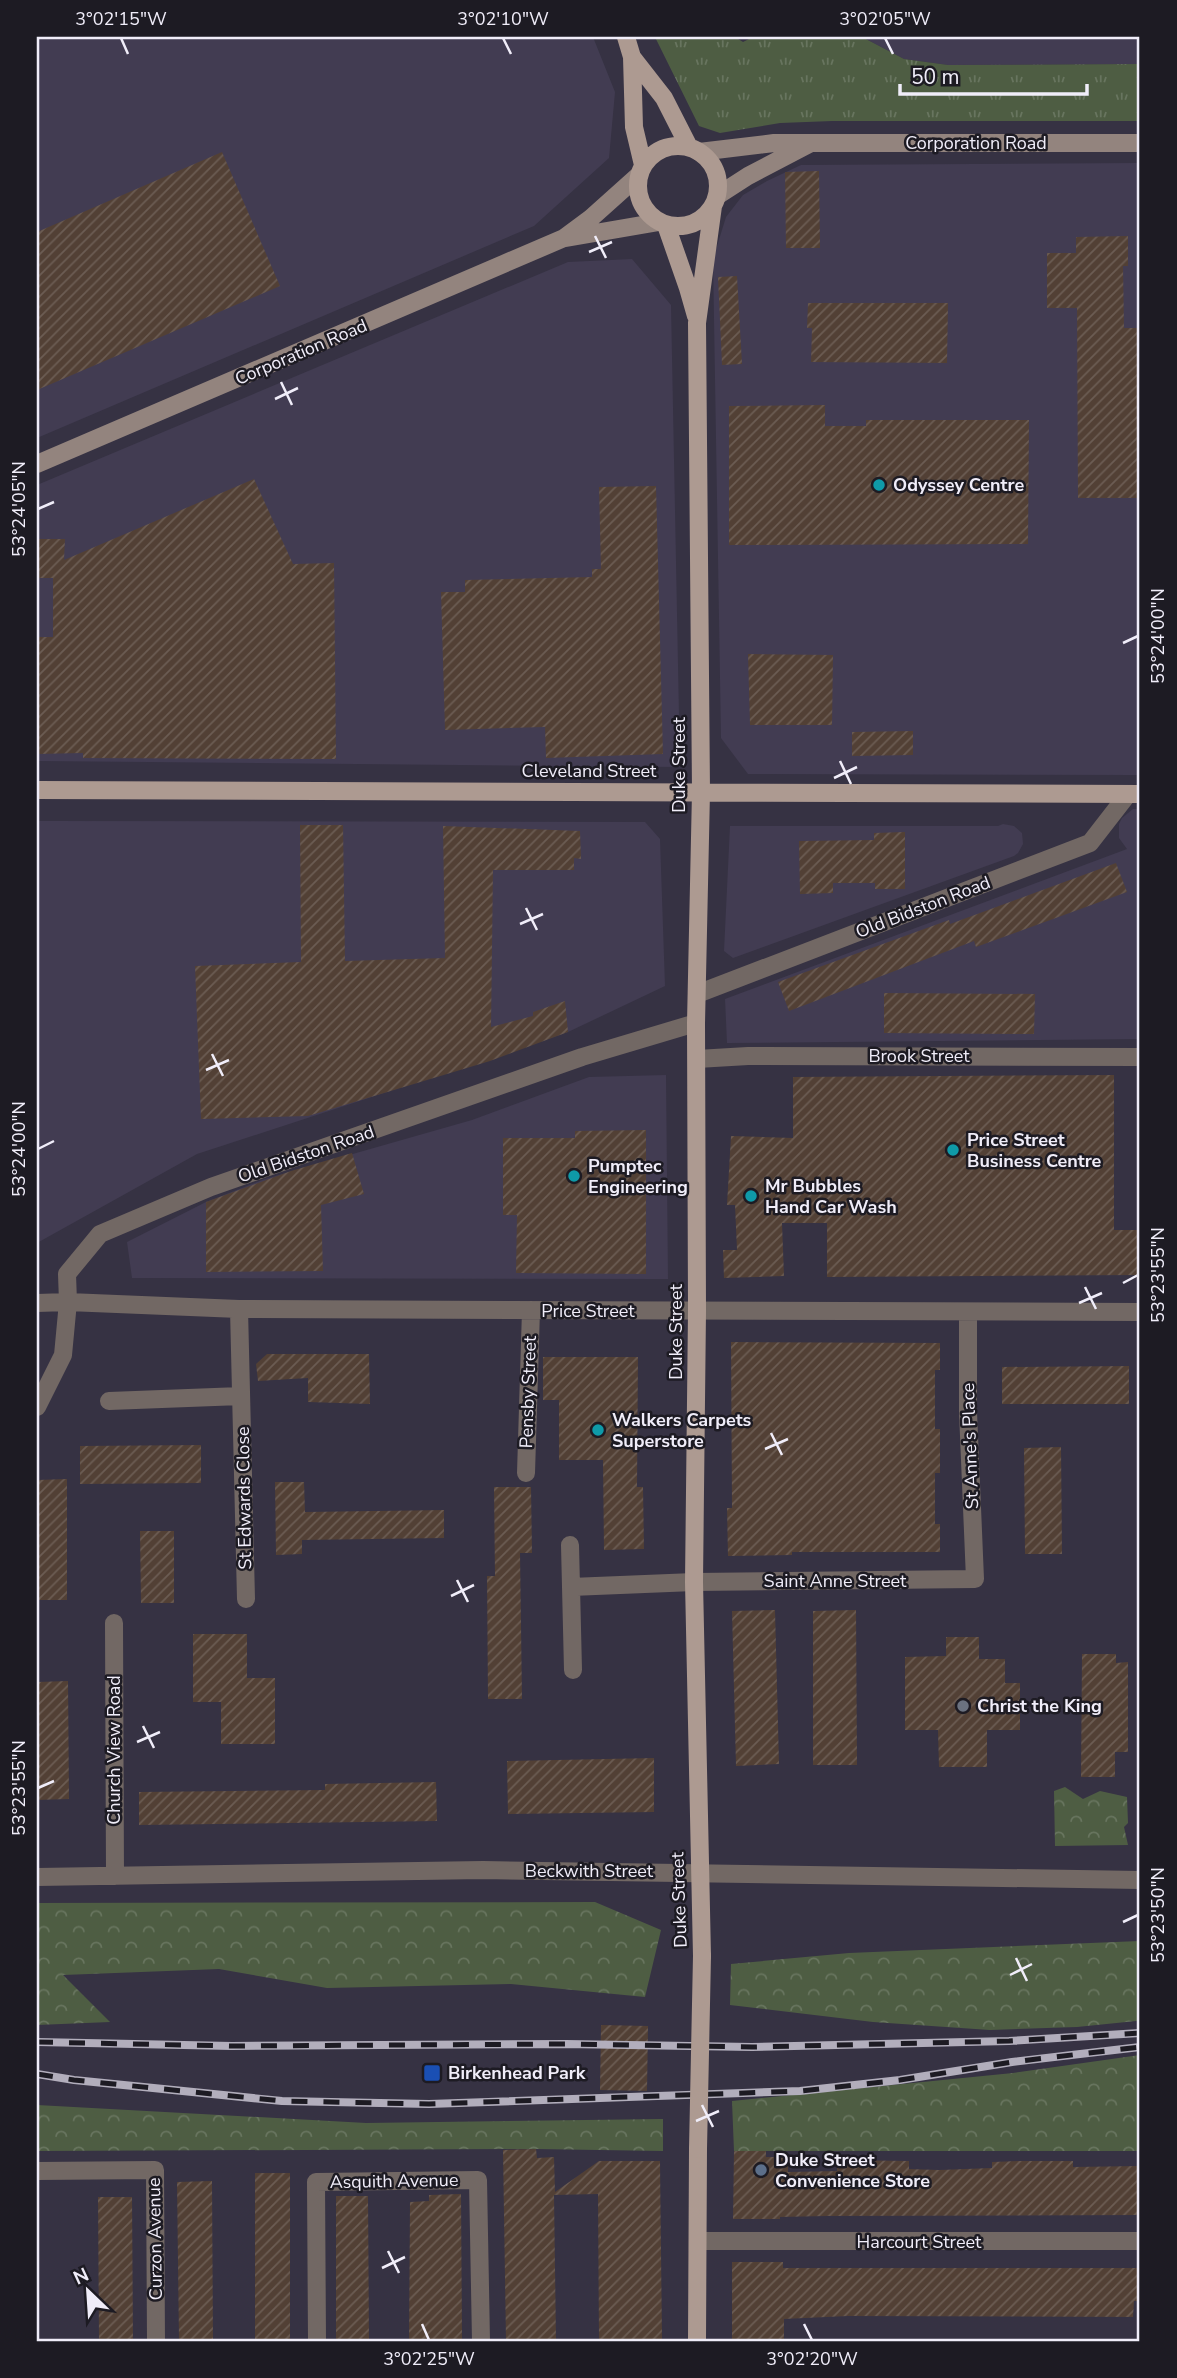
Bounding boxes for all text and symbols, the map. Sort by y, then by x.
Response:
text: 3°02'15"W [75,7,167,31]
text: 3°02'10"W [457,7,549,31]
text: 3°02'05"W [839,7,931,31]
scale bar [900,52,1088,96]
text: 50 m [911,63,960,91]
street label: Corporation Road [905,131,1047,155]
street label: Corporation Road [231,313,371,391]
text: 53°24'05"N [7,461,31,557]
place label: Odyssey Centre [893,473,1024,497]
marker: Odyssey Centre [871,477,887,493]
text: 53°24'00"N [1146,588,1170,684]
street label: Duke Street [667,717,691,813]
street label: Cleveland Street [522,759,657,783]
street label: Old Bidston Road [852,870,994,944]
street label: Brook Street [868,1044,970,1068]
text: 53°24'00"N [7,1101,31,1197]
street label: Old Bidston Road [235,1119,377,1189]
place label: Price Street Business Centre [967,1128,1102,1173]
marker: Price Street Business Centre [945,1142,961,1158]
place label: Pumptec Engineering [588,1154,688,1199]
marker: Pumptec Engineering [566,1168,582,1184]
place label: Mr Bubbles Hand Car Wash [765,1174,897,1219]
marker: Mr Bubbles Hand Car Wash [743,1188,759,1204]
text: 53°23'55"N [1146,1227,1170,1323]
street label: Duke Street [664,1284,688,1380]
street label: Price Street [541,1299,635,1323]
street label: Pensby Street [514,1335,542,1449]
street label: St Anne's Place [956,1382,984,1510]
place label: Walkers Carpets Superstore [612,1408,752,1453]
marker: Walkers Carpets Superstore [590,1422,606,1438]
street label: St Edwards Close [231,1426,257,1570]
street label: Saint Anne Street [764,1569,907,1593]
street label: Church View Road [102,1675,126,1825]
place label: Christ the King [977,1694,1102,1718]
marker: Christ the King [955,1698,971,1714]
text: 53°23'55"N [7,1740,31,1836]
street label: Duke Street [665,1851,693,1948]
street label: Beckwith Street [525,1859,654,1883]
text: 53°23'50"N [1146,1867,1170,1963]
place label: Birkenhead Park [448,2061,586,2085]
marker: Birkenhead Park [422,2063,442,2083]
place label: Duke Street Convenience Store [775,2148,930,2193]
marker: Duke Street Convenience Store [753,2162,769,2178]
street label: Asquith Avenue [329,2168,459,2194]
street label: Curzon Avenue [142,2177,168,2301]
street label: Harcourt Street [857,2230,982,2254]
north arrow [52,2256,122,2326]
text: N [69,2262,93,2291]
text: 3°02'25"W [383,2347,475,2371]
text: 3°02'20"W [766,2347,858,2371]

